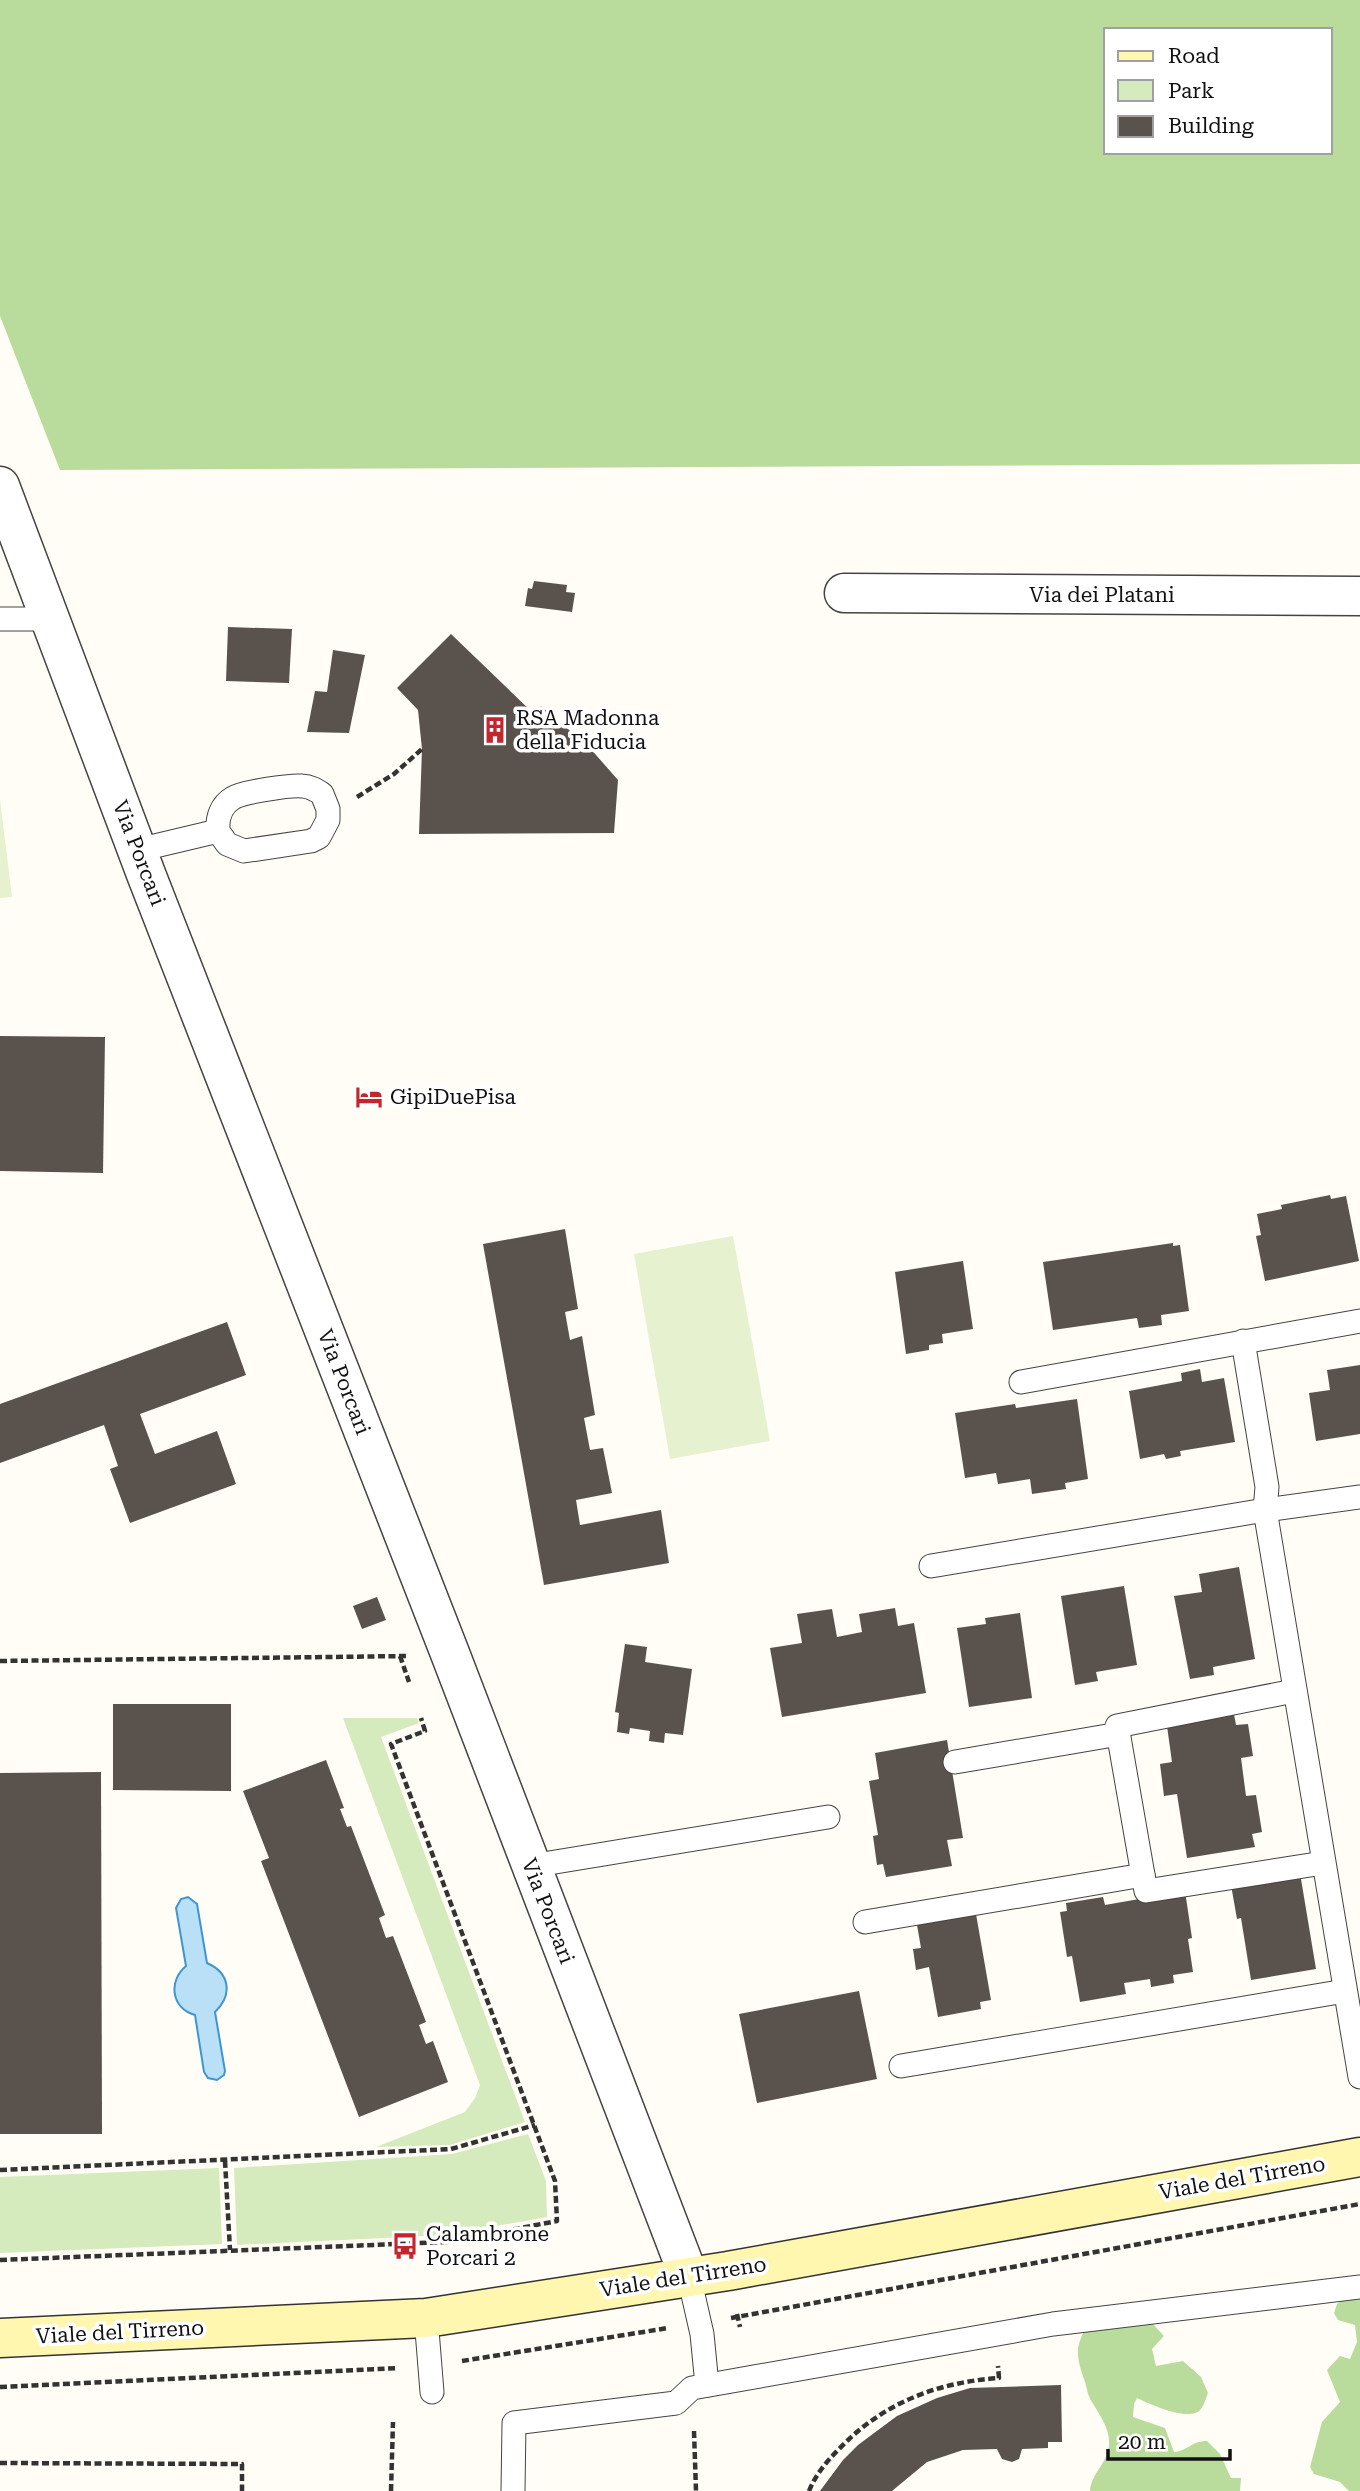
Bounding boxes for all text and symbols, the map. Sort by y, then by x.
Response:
legend [1104,28,1332,154]
text: Road [1168,44,1220,68]
text: Park [1168,79,1214,103]
text: Building [1168,114,1254,138]
street label: Via dei Platani [1029,583,1175,607]
place label: RSA Madonna della Fiducia [516,706,660,754]
building icon: RSA Madonna della Fiducia [480,715,510,745]
street label: Via Porcari [108,797,170,909]
hotel icon: GipiDuePisa [354,1082,384,1112]
place label: GipiDuePisa [390,1085,516,1109]
street label: Via Porcari [313,1326,375,1438]
street label: Via Porcari [517,1855,579,1967]
street label: Viale del Tirreno [1157,2152,1327,2204]
place label: Calambrone Porcari 2 [426,2222,549,2270]
bus stop icon: Calambrone Porcari 2 [390,2231,420,2261]
street label: Viale del Tirreno [598,2252,768,2302]
street label: Viale del Tirreno [35,2316,205,2348]
scale bar [1108,2418,1230,2462]
text: 20 m [1118,2430,1166,2454]

